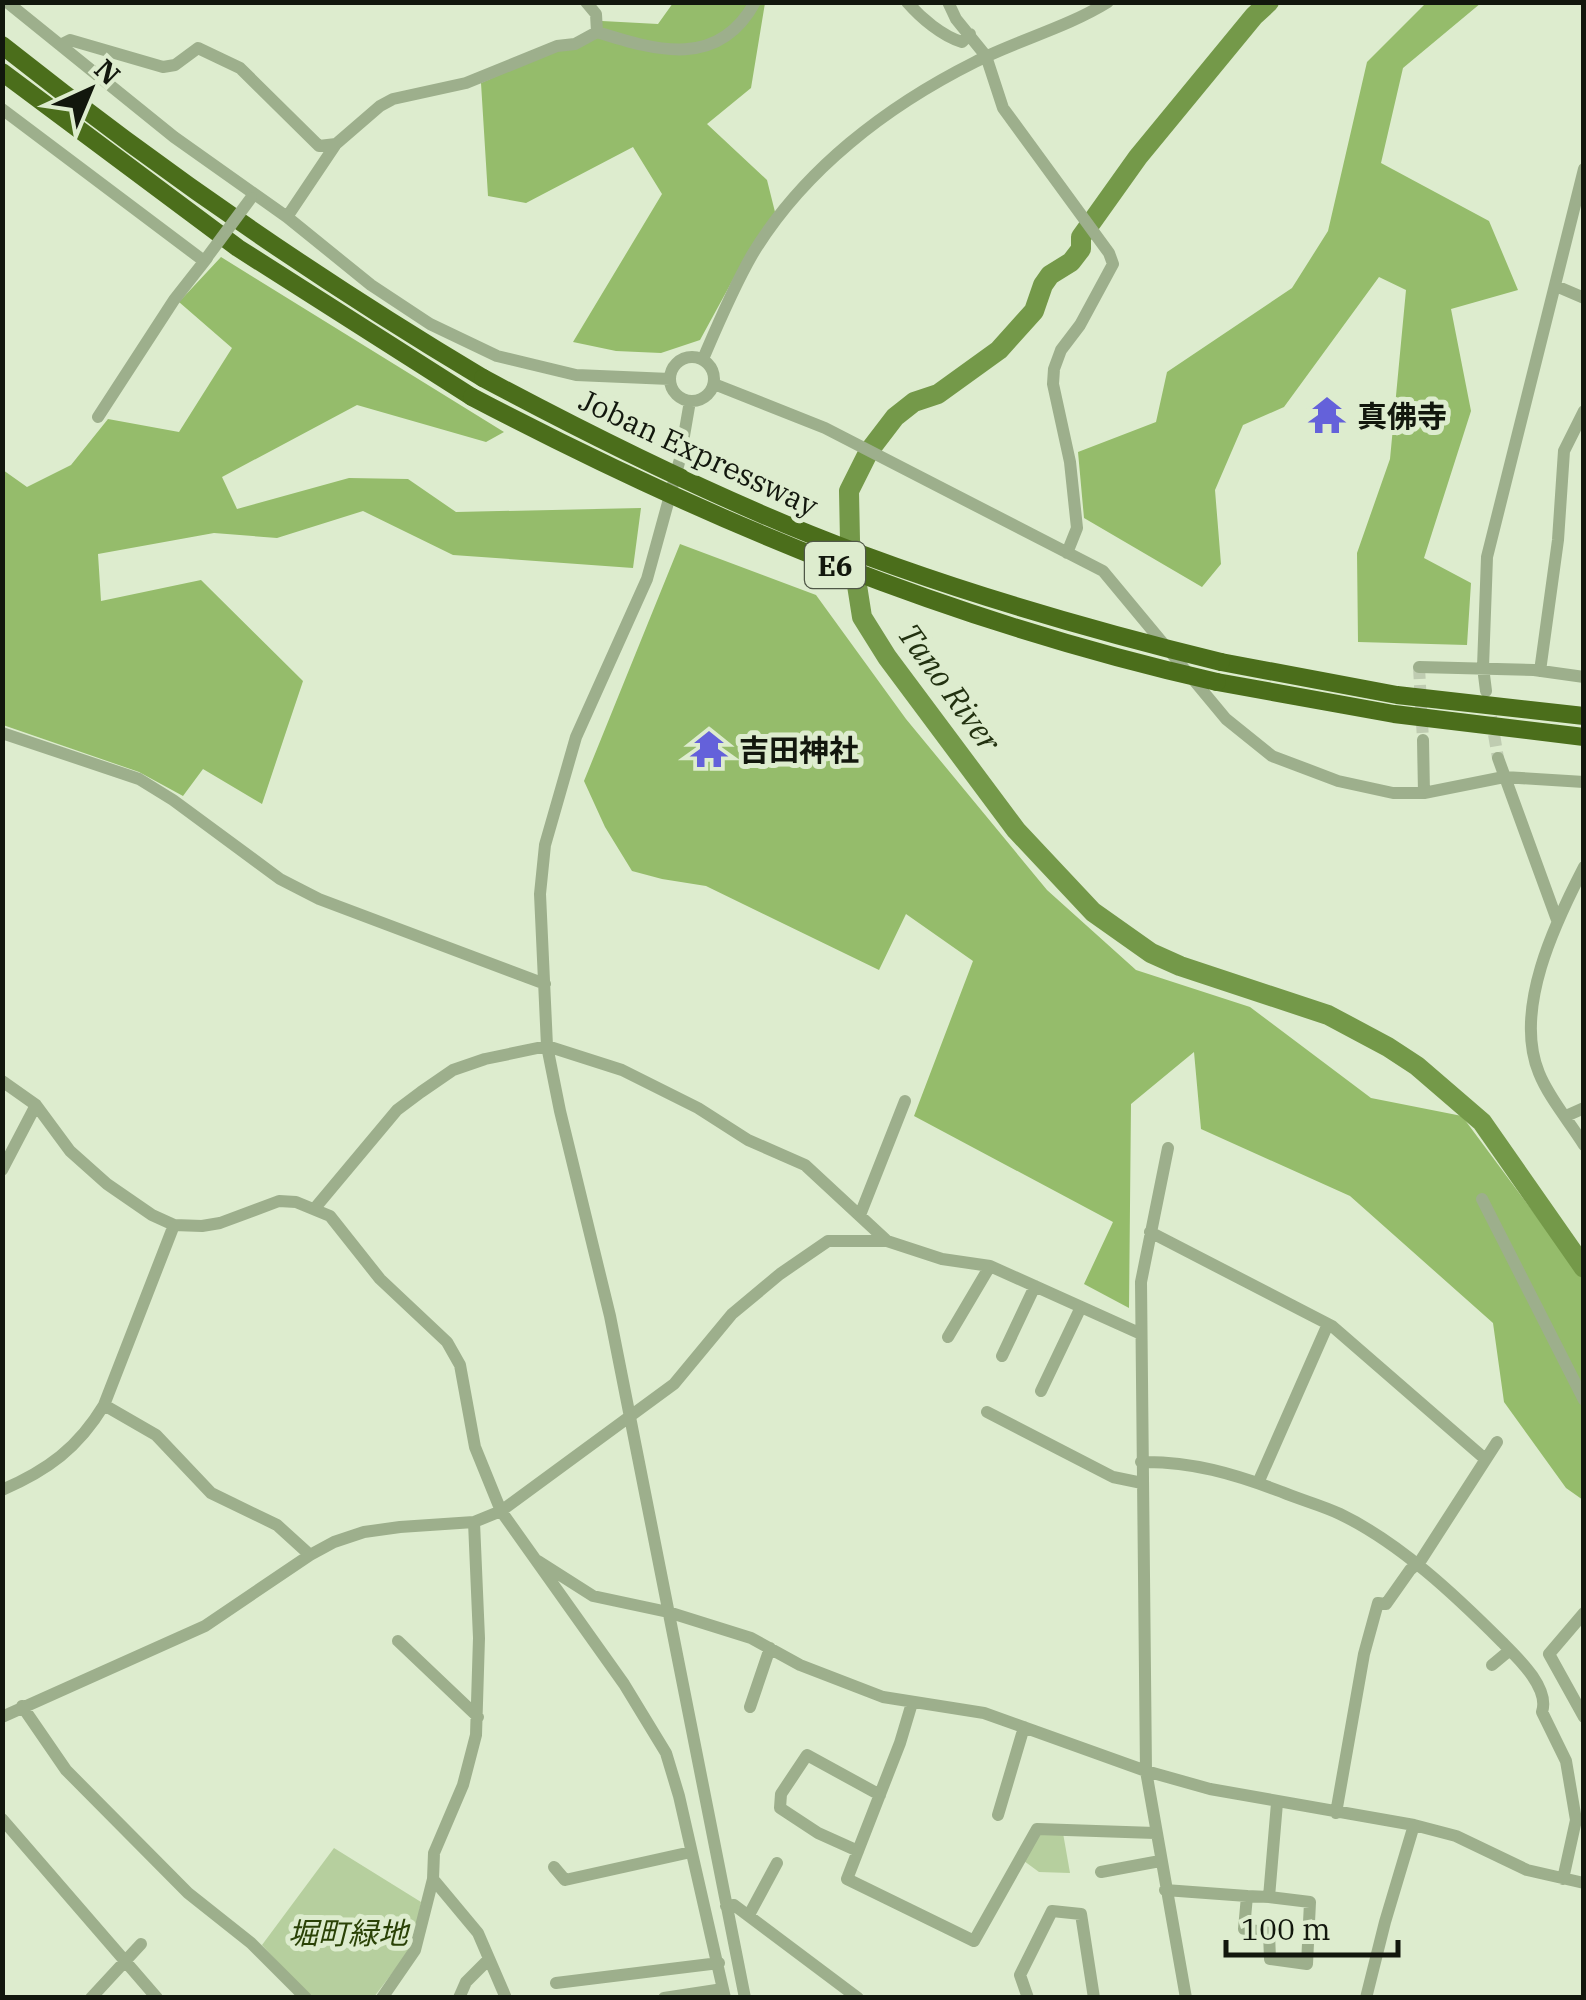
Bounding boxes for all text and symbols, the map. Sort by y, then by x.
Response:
north arrow [40,40,140,140]
text: N [87,51,129,93]
street label: Joban Expressway [573,380,825,524]
temple icon: 真佛寺 [1306,394,1348,436]
place label: 真佛寺 [1357,396,1447,435]
road number: E6 [805,542,865,588]
water label: Tano River [889,614,1011,760]
temple icon: 吉田神社 [688,728,730,770]
place label: 吉田神社 [739,730,859,769]
scale bar [1226,1895,1398,1957]
text: 100 m [1241,1909,1331,1948]
park label: 堀町緑地 [288,1913,411,1952]

